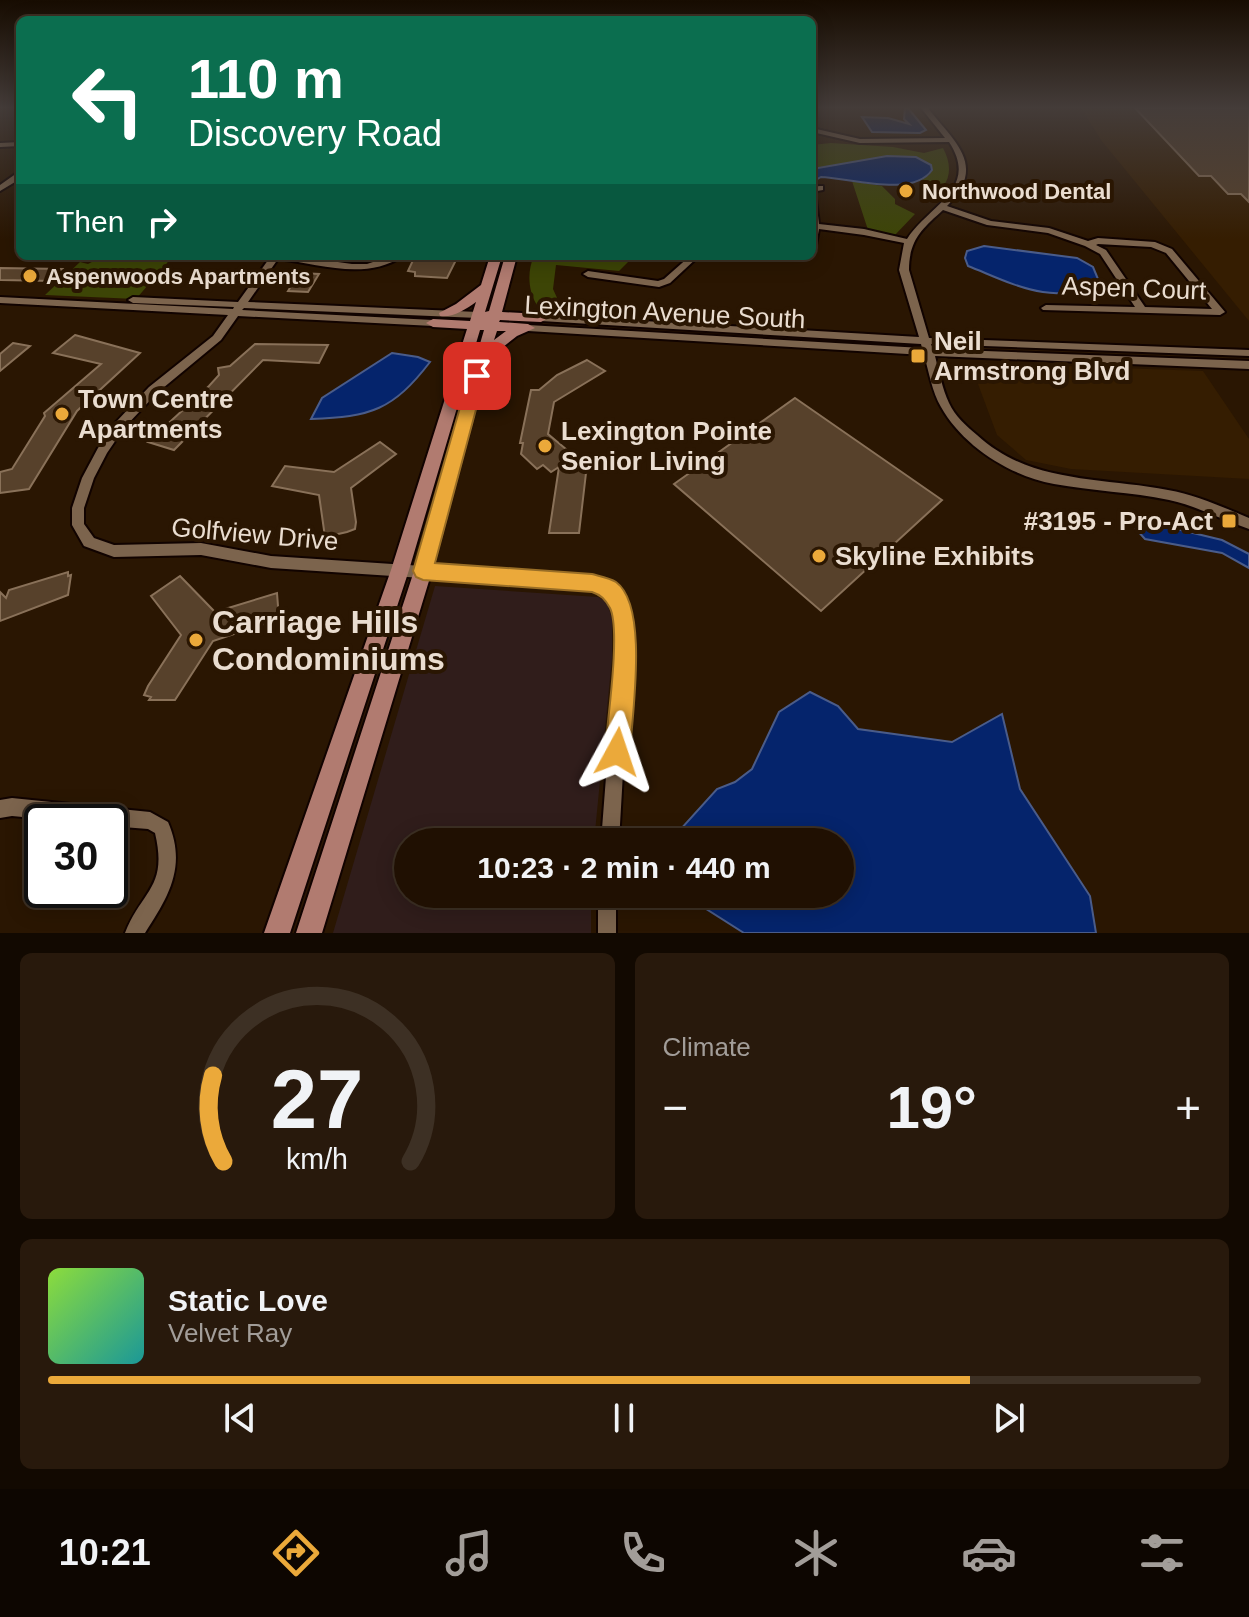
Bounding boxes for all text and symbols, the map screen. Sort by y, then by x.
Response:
text: 110 m [188,47,344,110]
icon: left [56,48,160,152]
text: Discovery Road [188,113,442,154]
place label: Northwood Dental [922,179,1111,204]
marker: Northwood Dental [897,182,915,200]
icon: right [140,200,184,244]
text: Then [56,205,124,238]
place label: Aspenwoods Apartments [46,264,310,289]
marker: Aspenwoods Apartments [21,267,39,285]
street label: Aspen Court [1061,270,1208,306]
street label: Lexington Avenue South [524,290,806,334]
place label: Neil Armstrong Blvd [934,326,1130,386]
pin [443,342,511,410]
marker: Neil Armstrong Blvd [909,347,927,365]
icon: arrive [455,354,499,398]
place label: Town Centre Apartments [78,384,234,444]
marker: Town Centre Apartments [53,405,71,423]
place label: Lexington Pointe Senior Living [561,416,772,476]
marker: Lexington Pointe Senior Living [536,437,554,455]
place label: #3195 - Pro-Act [1024,506,1213,536]
street label: Golfview Drive [170,512,340,556]
marker: #3195 - Pro-Act [1220,512,1238,530]
place label: Skyline Exhibits [835,541,1034,571]
marker: Skyline Exhibits [810,547,828,565]
place label: Carriage Hills Condominiums [212,604,445,677]
marker: Carriage Hills Condominiums [187,631,205,649]
position arrow [575,710,659,794]
speed limit sign: 30 [24,804,128,908]
text: 10:23 · 2 min · 440 m [477,851,771,884]
text: Climate [663,1032,751,1062]
text: 27 [271,1053,364,1146]
text: 19° [886,1074,977,1141]
text: − [663,1083,688,1132]
text: + [1175,1083,1201,1132]
text: km/h [286,1143,348,1175]
text: Static Love [168,1284,328,1317]
text: Velvet Ray [168,1318,292,1348]
icon: previous [218,1396,262,1440]
icon: pause [602,1396,646,1440]
icon: next [987,1396,1031,1440]
icon: directions [268,1525,324,1581]
icon: music [441,1525,497,1581]
icon: phone [615,1525,671,1581]
icon: climate [788,1525,844,1581]
icon: car [961,1525,1017,1581]
icon: filters [1134,1525,1190,1581]
text: 10:21 [59,1532,151,1573]

